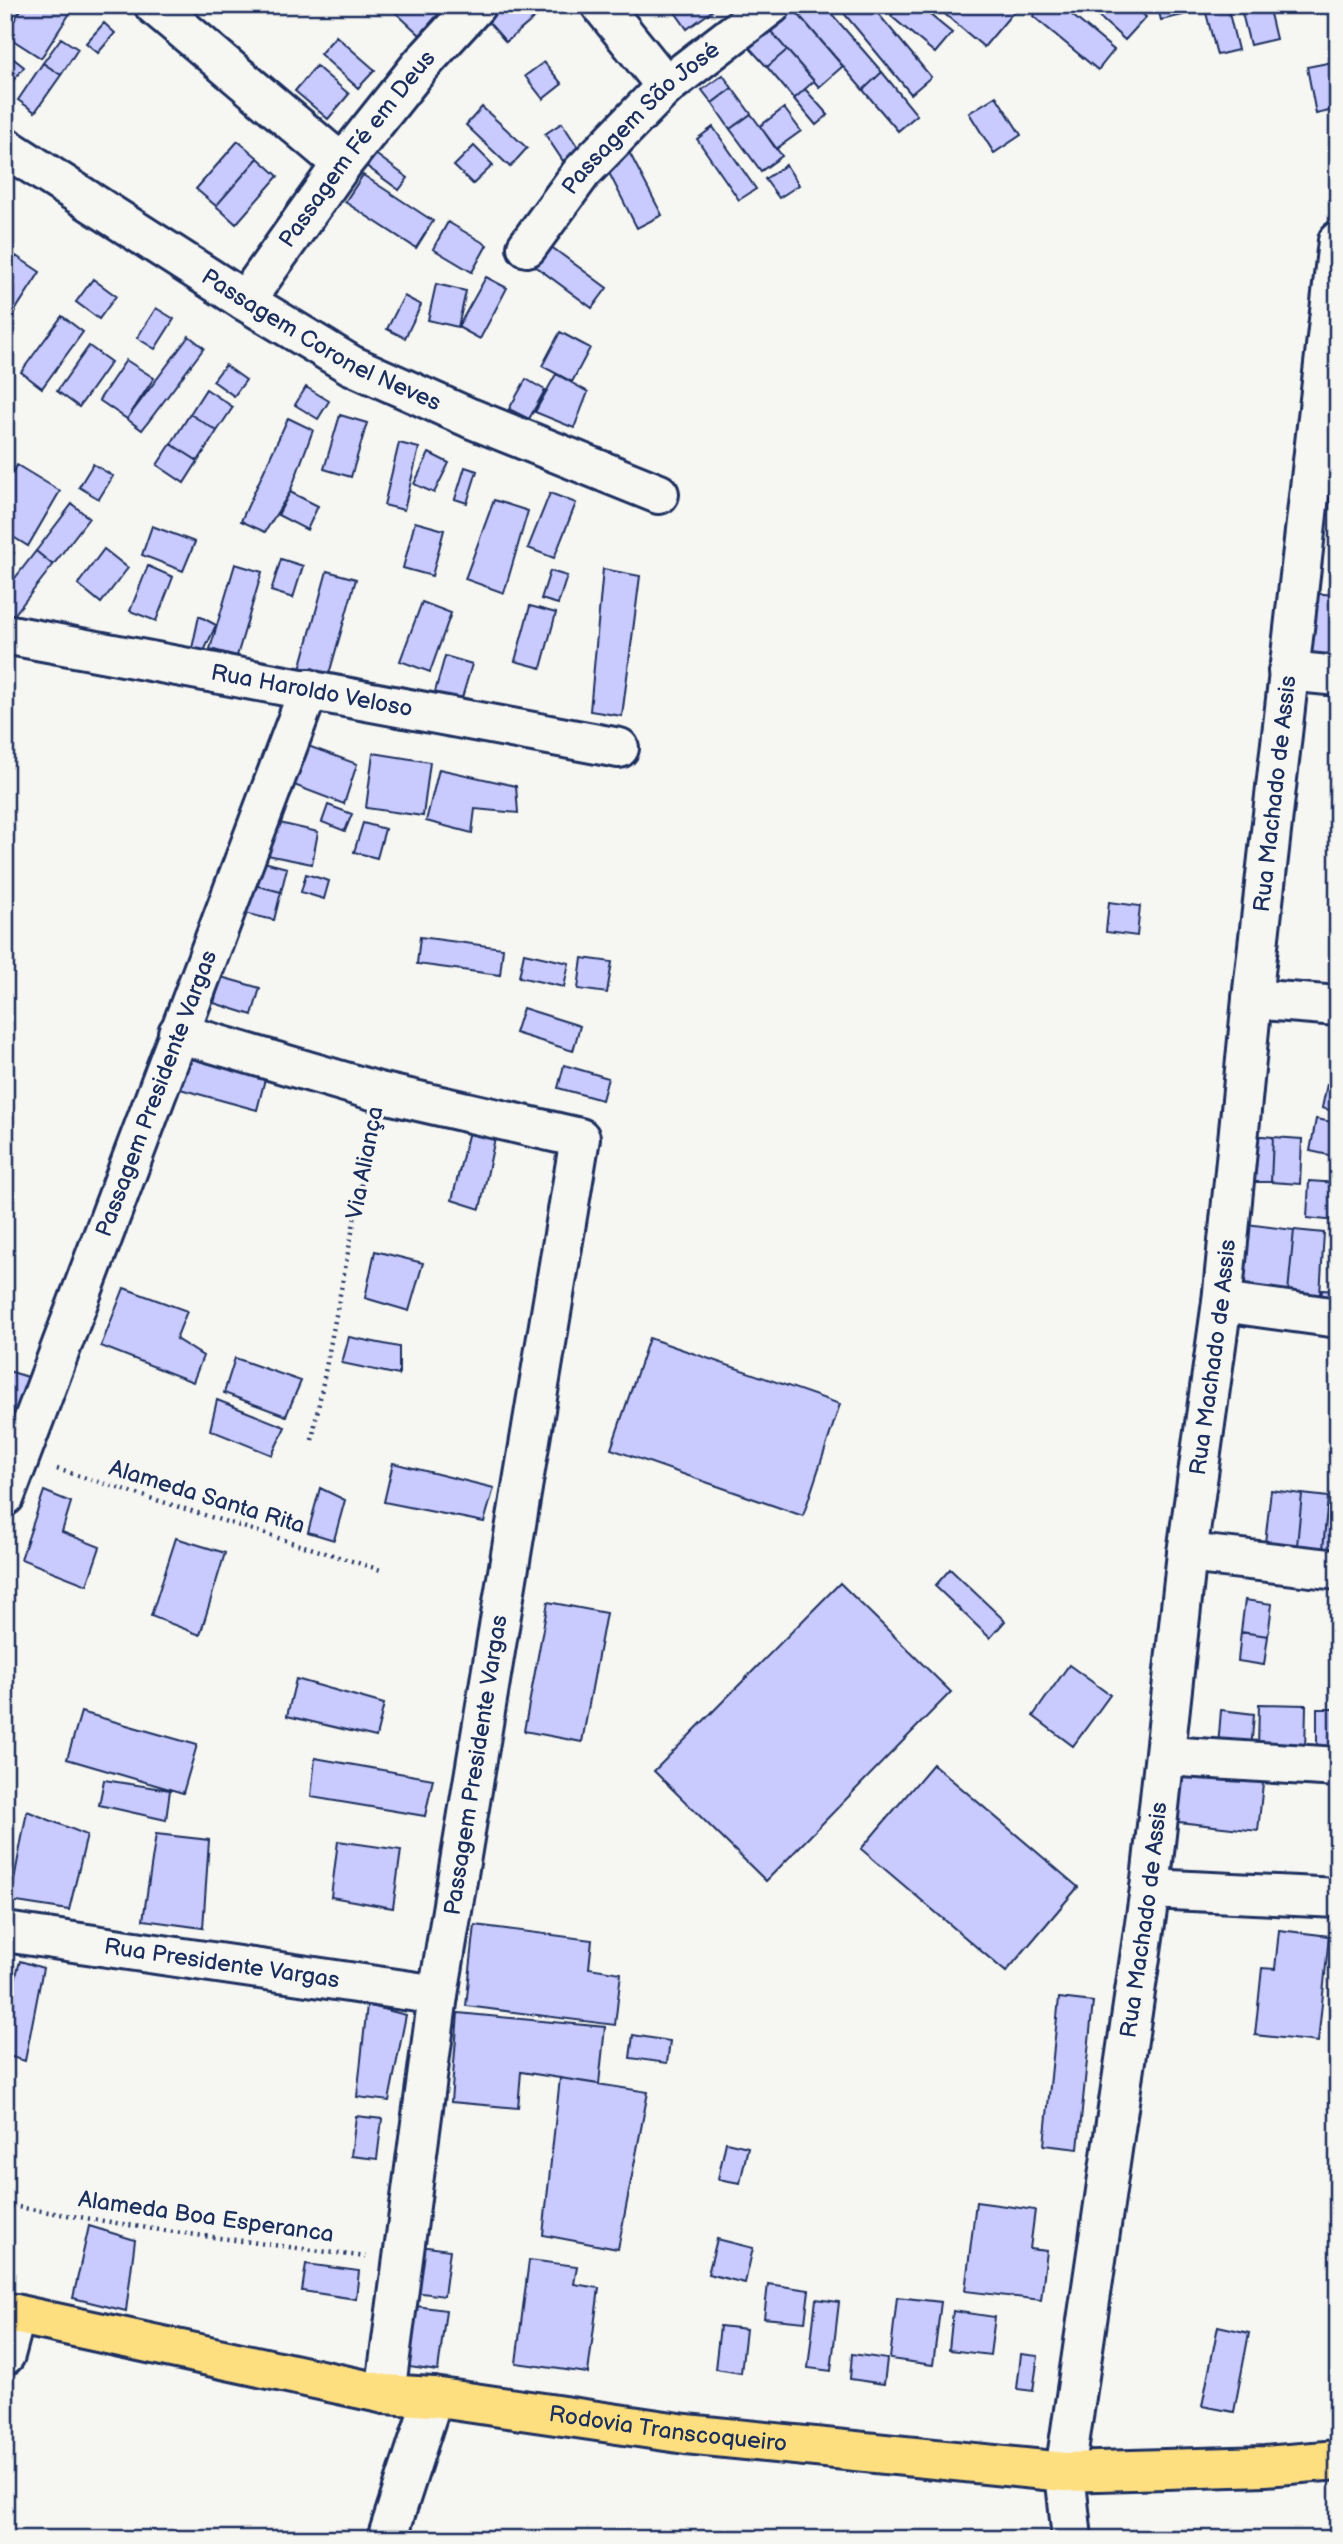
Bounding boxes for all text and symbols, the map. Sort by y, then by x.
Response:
street label: Passagem São José [556,36,726,200]
street label: Passagem Fé em Deus [273,44,441,253]
street label: Passagem Coronel Neves [196,263,445,417]
street label: Rua Haroldo Veloso [209,659,415,723]
street label: Rua Machado de Assis [1248,674,1303,913]
street label: Passagem Presidente Vargas [90,947,223,1241]
street label: Via Aliança [340,1104,390,1222]
street label: Rua Machado de Assis [1184,1238,1242,1477]
street label: Alameda Santa Rita [106,1454,308,1540]
street label: Passagem Presidente Vargas [438,1613,514,1917]
street label: Rua Machado de Assis [1114,1801,1173,2040]
street label: Rua Presidente Vargas [102,1933,341,1994]
street label: Alameda Boa Esperanca [76,2185,336,2249]
street label: Rodovia Transcoqueiro [547,2400,788,2458]

